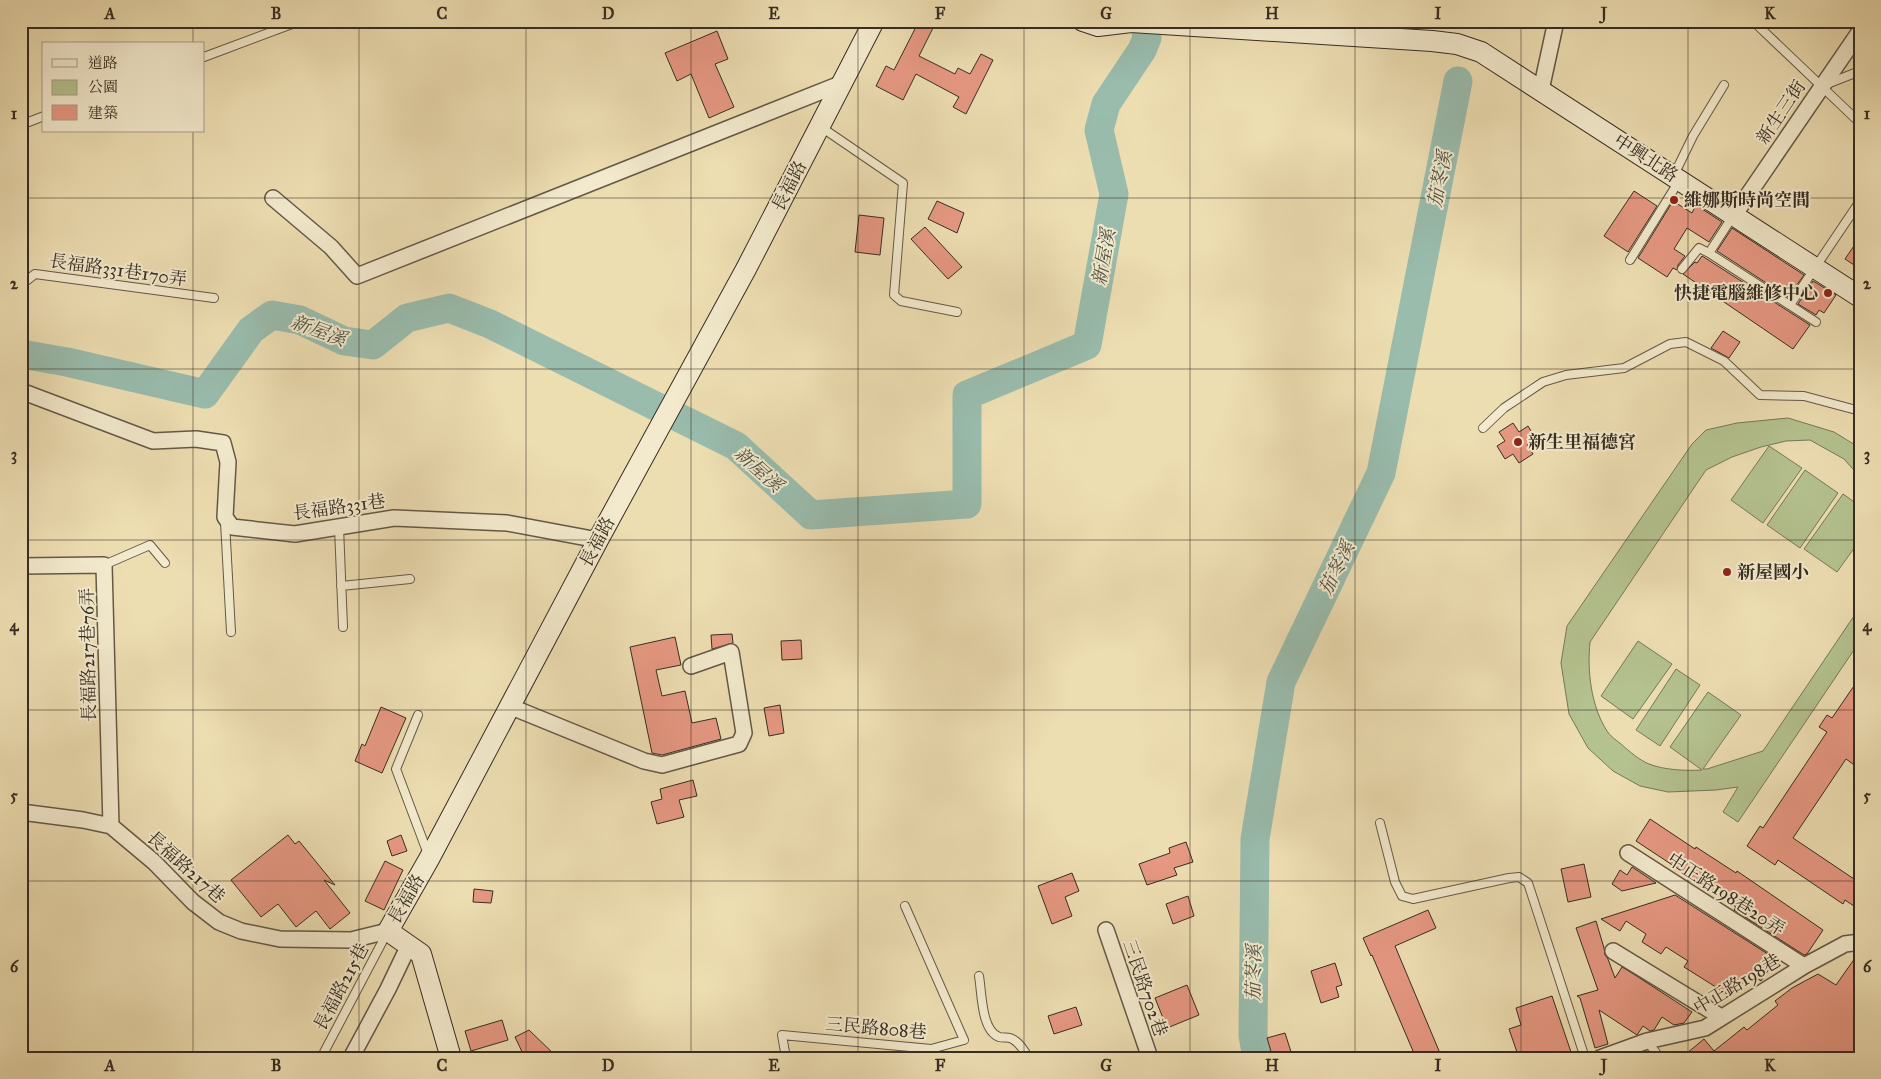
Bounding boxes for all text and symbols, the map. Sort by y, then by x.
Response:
text: A [104,4,116,23]
text: B [271,4,281,23]
text: C [437,4,448,23]
text: D [602,4,615,23]
text: E [768,4,780,23]
text: F [935,4,946,23]
text: G [1100,4,1112,23]
text: H [1265,4,1279,23]
text: I [1435,4,1442,23]
text: J [1599,4,1608,24]
text: K [1764,4,1776,23]
legend [42,42,205,132]
text: 道路 [88,54,118,72]
street label: 新生三街 [1752,76,1810,148]
text: 公園 [88,78,118,96]
text: 1 [11,104,18,123]
text: 建築 [88,104,118,122]
text: 1 [1864,104,1871,123]
street label: 中興北路 [1610,129,1682,187]
water label: 茄苳溪 [1423,147,1457,209]
street label: 長福路 [767,157,811,215]
place label: 維娜斯時尚空間 [1684,189,1810,211]
marker: 維娜斯時尚空間 [1668,194,1680,206]
water label: 新屋溪 [1087,225,1120,287]
street label: 長福路331巷170弄 [48,249,188,291]
text: 2 [10,274,19,293]
text: 2 [1863,274,1872,293]
place label: 快捷電腦維修中心 [1674,282,1818,304]
marker: 快捷電腦維修中心 [1822,287,1834,299]
water label: 新屋溪 [288,310,351,352]
place label: 新生里福德宮 [1528,431,1636,453]
marker: 新生里福德宮 [1512,436,1524,448]
water label: 新屋溪 [730,442,789,498]
text: 3 [11,445,17,465]
text: 3 [1864,445,1870,465]
street label: 長福路331巷 [291,490,387,524]
street label: 長福路 [575,513,619,571]
water label: 茄苳溪 [1314,536,1360,599]
place label: 新屋國小 [1737,561,1809,583]
marker: 新屋國小 [1721,566,1733,578]
street label: 長福路217巷76弄 [76,588,100,722]
text: 4 [10,616,20,636]
text: 4 [1863,616,1873,636]
text: 5 [10,786,18,805]
text: 5 [1863,786,1871,805]
street label: 長福路217巷 [142,826,230,908]
street label: 中正路198巷20弄 [1663,848,1789,940]
street label: 長福路 [383,870,429,928]
street label: 三民路702巷 [1118,937,1172,1039]
street label: 長福路215巷 [309,939,373,1035]
water label: 茄苳溪 [1242,942,1266,1002]
street label: 中正路198巷 [1689,949,1785,1019]
text: 6 [10,957,19,976]
text: 6 [1863,957,1872,976]
street label: 三民路808巷 [824,1013,928,1043]
text: A [104,1056,116,1075]
text: B [271,1056,281,1075]
text: C [437,1056,448,1075]
text: D [602,1056,615,1075]
text: E [768,1056,780,1075]
text: F [935,1056,946,1075]
text: G [1100,1056,1112,1075]
text: H [1265,1056,1279,1075]
text: I [1435,1056,1442,1075]
text: J [1599,1056,1608,1076]
text: K [1764,1056,1776,1075]

